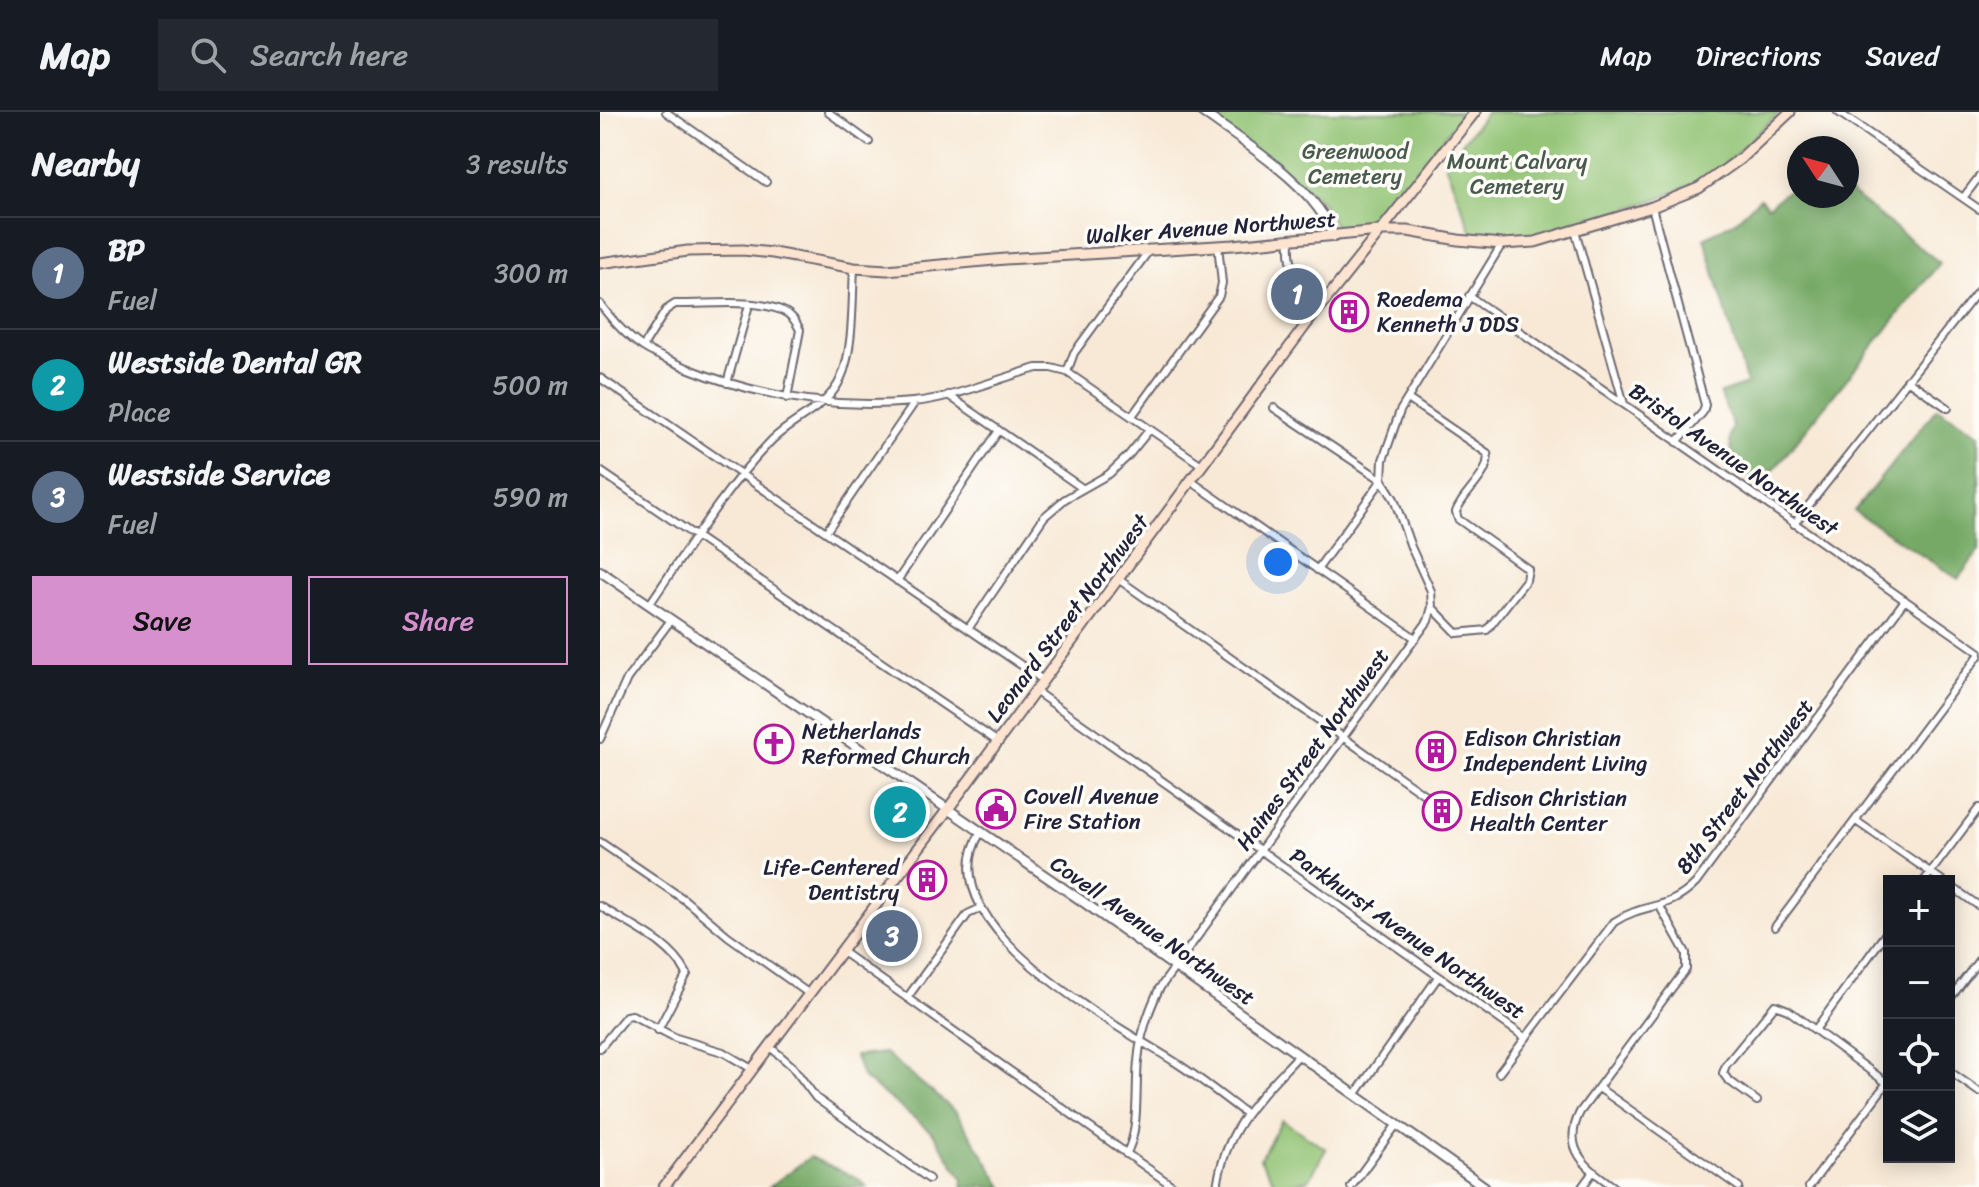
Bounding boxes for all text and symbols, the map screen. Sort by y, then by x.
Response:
search box [158,19,718,91]
text: Map [40,22,110,89]
text: Search here [250,28,408,82]
text: Map [1600,31,1652,80]
text: Directions [1696,31,1821,80]
text: Saved [1865,31,1939,80]
icon: search [186,33,230,77]
park label: Greenwood Cemetery [1302,132,1409,196]
text: Nearby [32,134,140,194]
north arrow [1787,136,1859,208]
text: 3 results [466,141,568,187]
park label: Mount Calvary Cemetery [1447,142,1588,206]
street label: Walker Avenue Northwest [1085,199,1338,256]
text: BP [108,223,145,277]
text: 1 [52,250,64,296]
text: 300 m [494,250,568,296]
pin: 1 [1271,264,1323,324]
text: Fuel [108,277,157,323]
place label: Roedema Kenneth J DDS [1377,280,1519,344]
building icon: Roedema Kenneth J DDS [1328,291,1370,333]
text: Westside Dental GR [108,335,362,389]
text: 2 [50,362,66,408]
text: 500 m [493,362,568,408]
street label: Bristol Avenue Northwest [1621,372,1848,547]
text: Place [108,389,171,435]
text: Westside Service [108,447,330,501]
text: 3 [51,474,65,520]
text: 590 m [493,474,568,520]
text: Fuel [108,501,157,547]
street label: Leonard Street Northwest [976,505,1160,731]
your location [1258,542,1298,582]
button: Save [32,576,292,665]
button: Share [308,576,568,665]
street label: Haines Street Northwest [1225,639,1400,859]
street label: 8th Street Northwest [1665,689,1824,883]
place label: Netherlands Reformed Church [802,712,970,776]
place label: Edison Christian Independent Living [1463,719,1647,783]
church icon: Netherlands Reformed Church [753,723,795,765]
building icon: Edison Christian Independent Living [1415,730,1457,772]
place label: Covell Avenue Fire Station [1024,777,1159,841]
place label: Edison Christian Health Center [1470,779,1627,843]
pin: 2 [874,782,926,842]
public building icon: Covell Avenue Fire Station [975,788,1017,830]
building icon: Edison Christian Health Center [1421,790,1463,832]
street label: Parkhurst Avenue Northwest [1281,837,1534,1030]
street label: Covell Avenue Northwest [1042,845,1264,1016]
place label: Life-Centered Dentistry [763,848,900,912]
building icon: Life-Centered Dentistry [906,859,948,901]
map controls [1883,875,1955,1163]
button: + [1883,875,1955,947]
pin: 3 [866,906,918,966]
button: − [1883,947,1955,1019]
button: locate [1883,1019,1955,1091]
button: layers [1883,1091,1955,1163]

